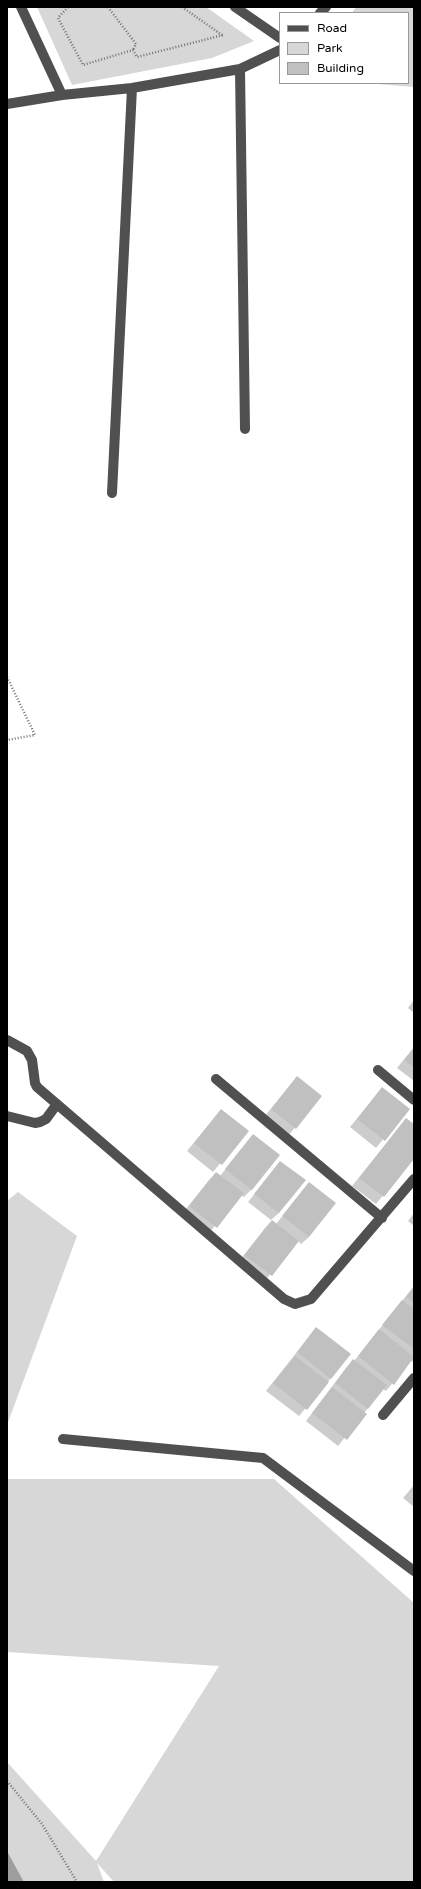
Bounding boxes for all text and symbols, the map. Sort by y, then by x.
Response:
legend [279,12,409,84]
text: Road [317,21,347,35]
text: Park [317,41,343,55]
text: Building [317,61,364,75]

